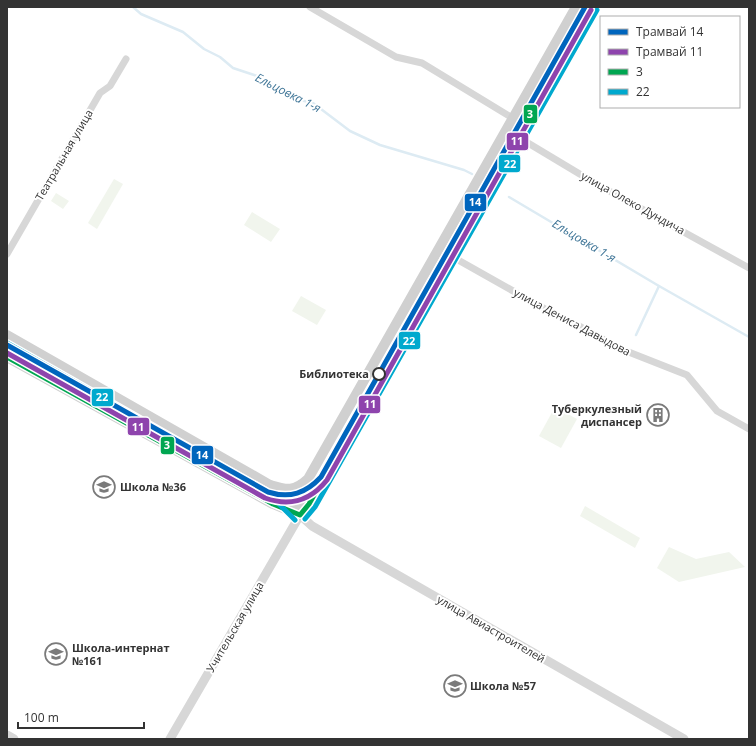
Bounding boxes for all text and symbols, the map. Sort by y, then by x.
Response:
legend [600,16,740,108]
text: Трамвай 14 [636,23,704,40]
text: Трамвай 11 [636,43,703,60]
text: 3 [636,63,643,80]
water label: Ельцовка 1-я [252,69,324,116]
text: 22 [636,83,650,100]
line badge: 3 [523,104,538,124]
street label: Театральная улица [31,106,96,203]
text: 3 [527,106,533,121]
line badge: 11 [506,132,529,151]
text: 11 [511,133,523,148]
line badge: 22 [498,154,521,173]
text: 22 [504,156,516,171]
street label: улица Олеко Дундича [578,168,688,237]
line badge: 14 [464,193,487,212]
text: 14 [469,194,482,209]
water label: Ельцовка 1-я [549,215,619,266]
street label: улица Дениса Давыдова [511,284,633,359]
line badge: 22 [398,331,421,350]
text: 22 [403,333,415,348]
place label: Библиотека [299,366,369,381]
marker: Библиотека [372,367,386,381]
line badge: 22 [91,388,114,407]
text: 22 [96,389,108,404]
line badge: 11 [358,395,381,414]
text: 11 [364,396,376,411]
place label: Туберкулезный диспансер [552,401,642,429]
building icon: Туберкулезный диспансер [645,402,671,428]
line badge: 11 [127,417,150,436]
text: 11 [132,419,144,434]
line badge: 3 [160,436,175,455]
text: 3 [164,437,170,452]
line badge: 14 [191,445,214,465]
text: 14 [196,447,209,462]
school or university icon: Школа №36 [91,474,117,500]
place label: Школа №36 [120,479,186,494]
street label: Учительская улица [202,579,267,675]
street label: улица Авиастроителей [434,591,548,666]
place label: Школа-интернат №161 [72,640,170,668]
school or university icon: Школа-интернат №161 [43,641,69,667]
school or university icon: Школа №57 [442,673,468,699]
place label: Школа №57 [470,678,536,693]
scale bar [18,704,144,730]
text: 100 m [24,709,59,726]

